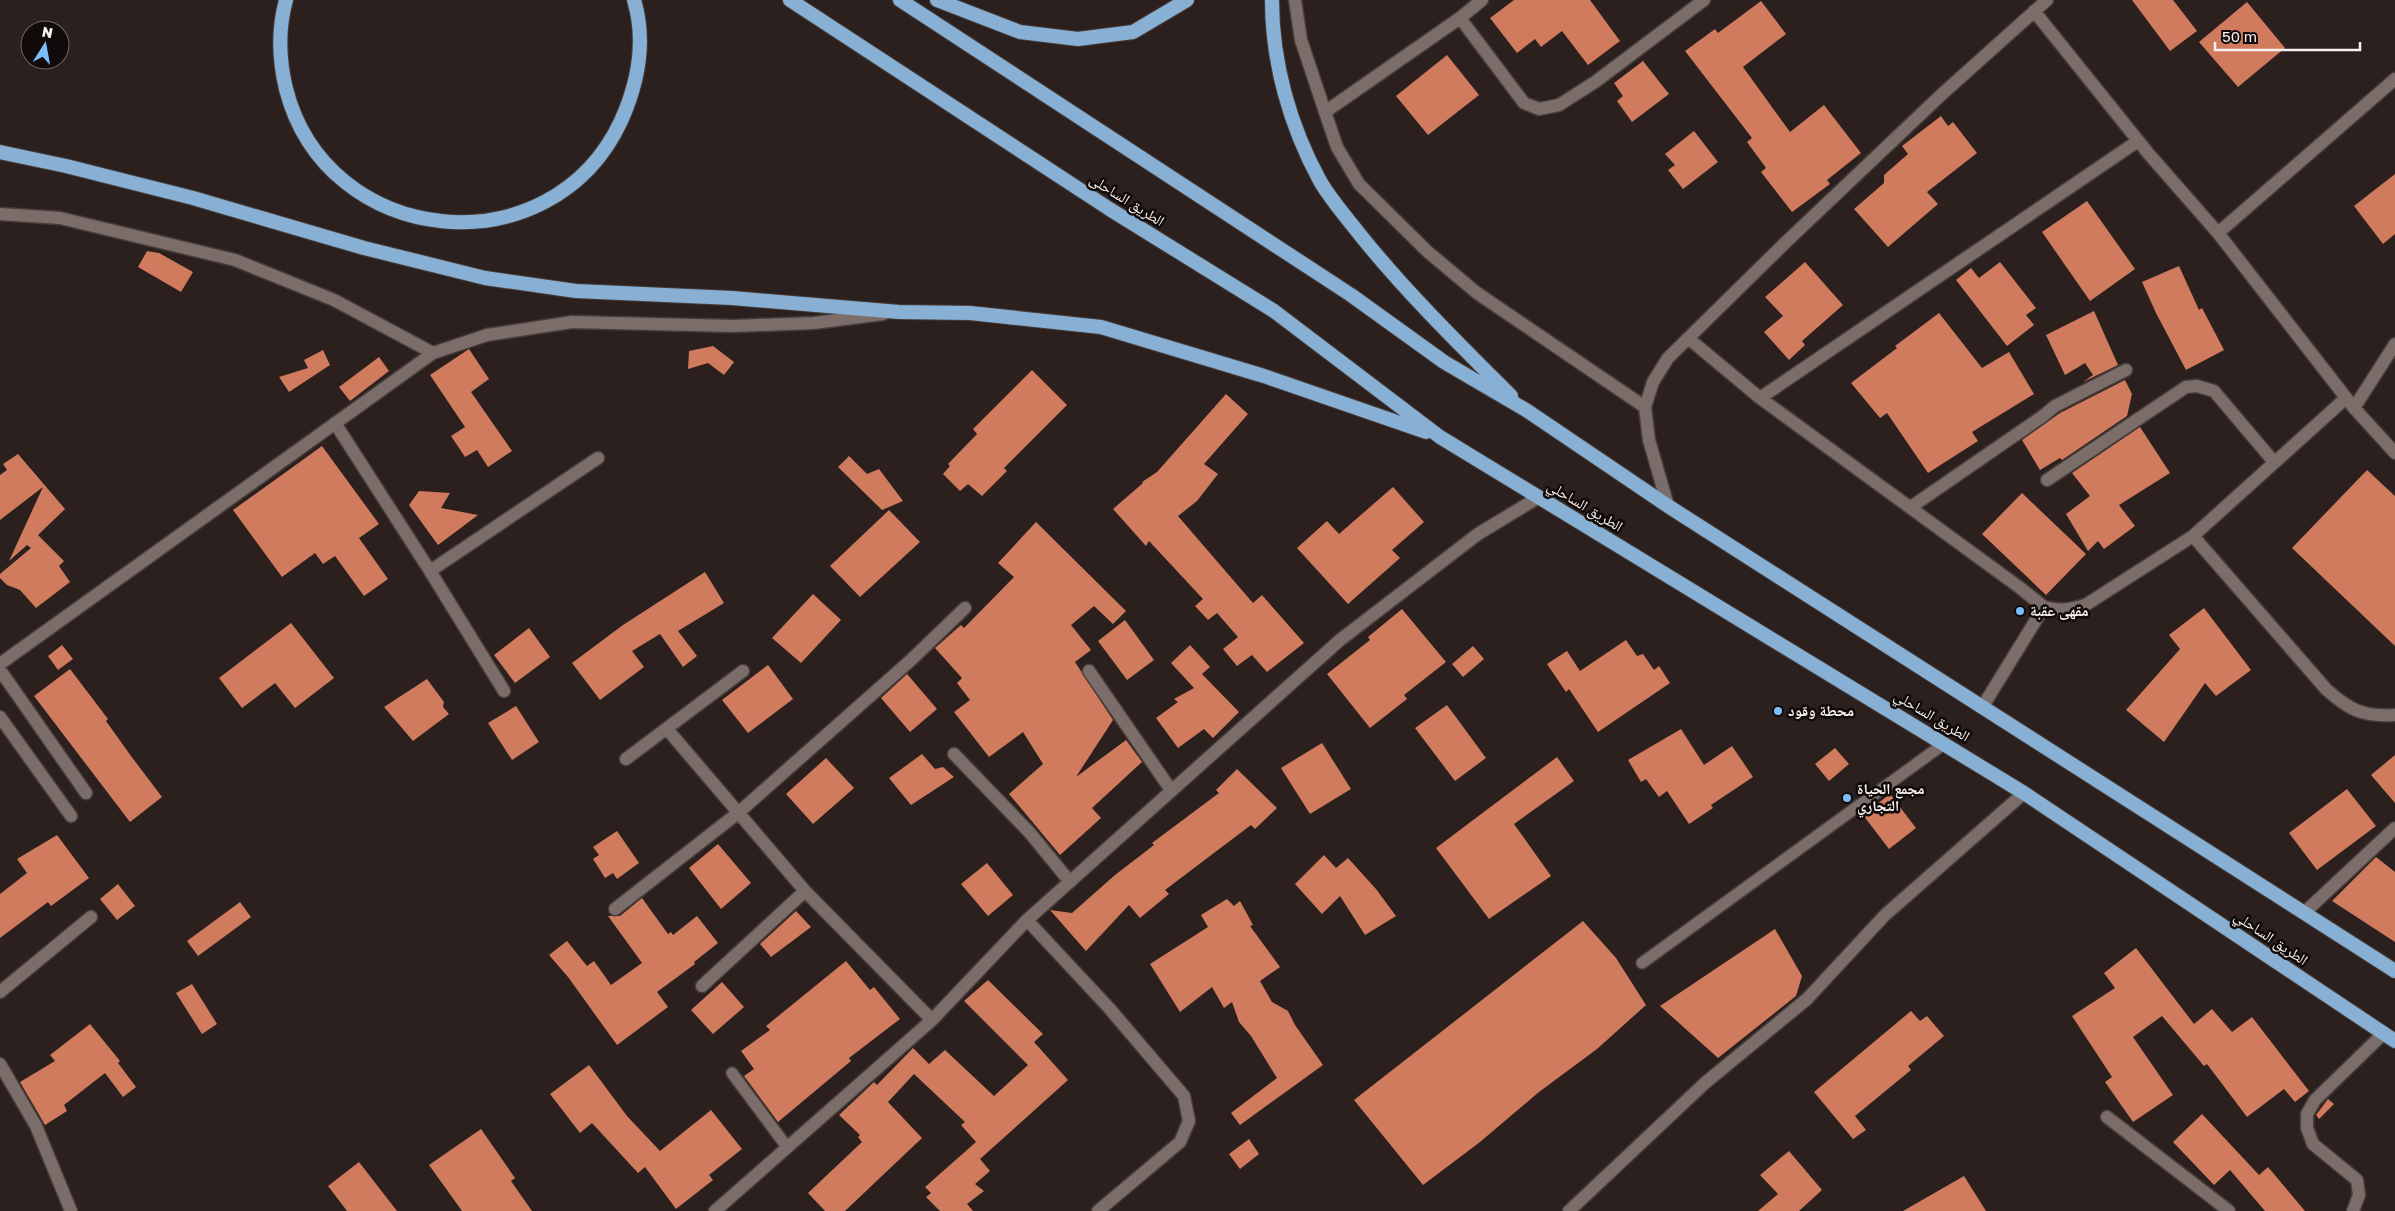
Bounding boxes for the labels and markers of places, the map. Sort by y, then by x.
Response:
place label: مقهى عقبة [2030,601,2089,620]
marker: مقهى عقبة [2014,605,2026,617]
place label: محطة وقود [1788,701,1854,719]
marker: محطة وقود [1772,705,1784,717]
place label: مجمع الحياة التجاري [1857,779,1925,818]
marker: مجمع الحياة التجاري [1841,792,1853,804]

